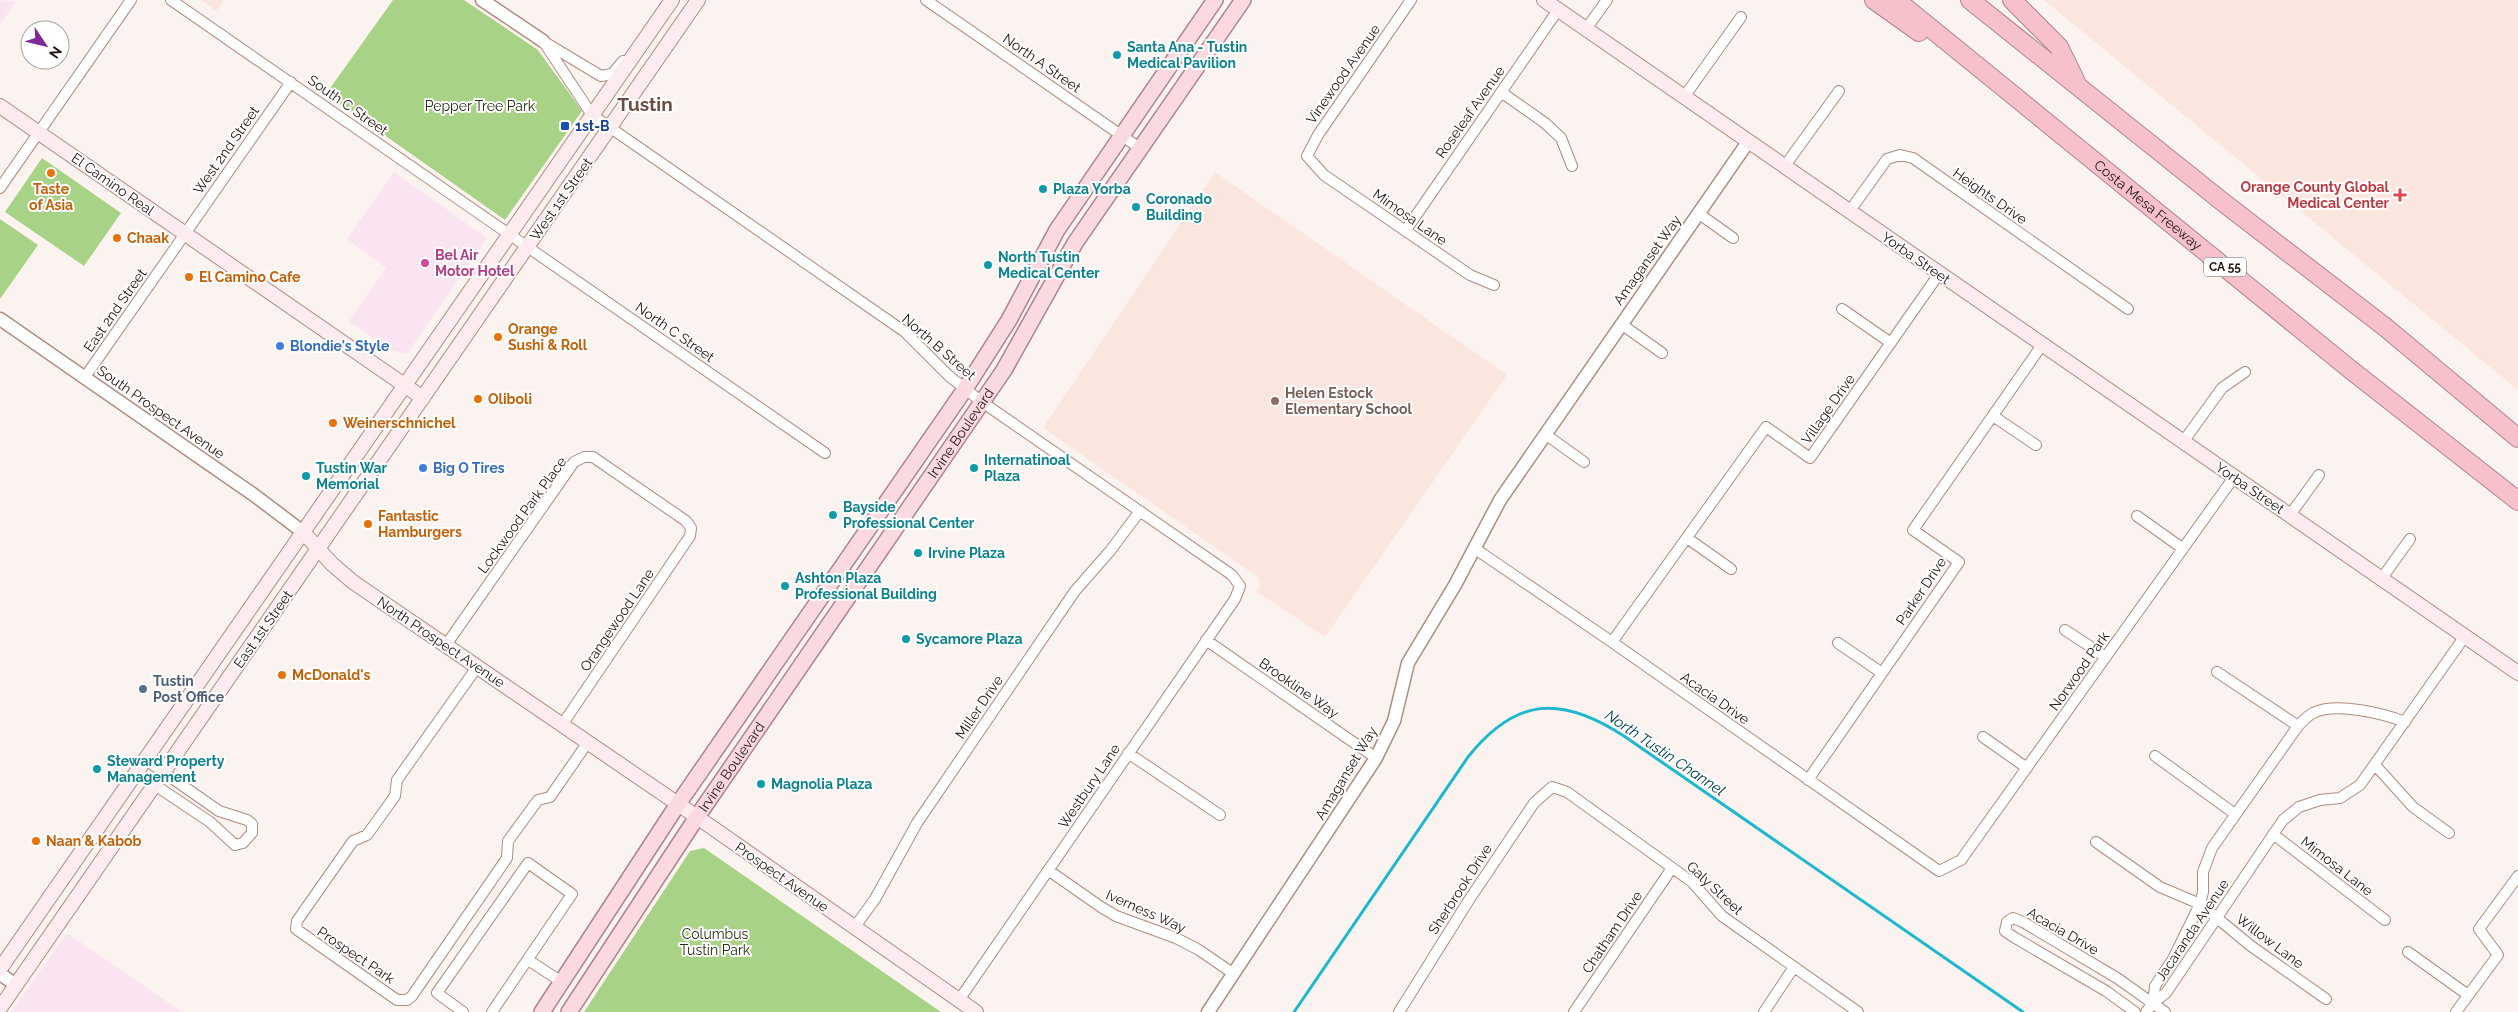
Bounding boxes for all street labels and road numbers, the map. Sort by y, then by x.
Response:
street label: Vinewood Avenue [1303,21,1383,127]
street label: North A Street [1000,30,1084,96]
street label: Roseleaf Avenue [1432,63,1508,161]
street label: South C Street [305,72,391,139]
street label: West 2nd Street [190,103,262,197]
street label: El Camino Real [69,150,158,219]
street label: West 1st Street [527,155,595,243]
street label: Costa Mesa Freeway [2091,157,2205,254]
street label: Heights Drive [1950,165,2030,227]
street label: Mimosa Lane [1370,186,1450,248]
street label: Amaganset Way [1610,212,1684,308]
street label: Yorba Street [1879,229,1953,288]
road number: CA 55 [2204,258,2246,276]
street label: East 2nd Street [80,265,150,355]
street label: North C Street [633,299,718,365]
street label: North B Street [899,311,979,383]
street label: South Prospect Avenue [94,362,228,462]
street label: Village Drive [1798,371,1858,447]
street label: Irvine Boulevard [924,385,997,481]
street label: Lockwood Park Place [474,454,570,576]
street label: Yorba Street [2212,459,2288,517]
street label: Parker Drive [1893,554,1949,628]
street label: Orangewood Lane [577,566,657,674]
street label: East 1st Street [230,587,296,671]
street label: North Prospect Avenue [374,593,508,691]
street label: Norwood Park [2046,628,2112,714]
street label: Brookline Way [1256,655,1342,722]
street label: Acacia Drive [1678,669,1752,727]
street label: Miller Drive [952,672,1006,742]
street label: Irvine Boulevard [695,719,768,815]
street label: Amaganset Way [1312,723,1380,823]
street label: Westbury Lane [1055,741,1123,831]
street label: Mimosa Lane [2298,833,2376,899]
street label: Prospect Avenue [732,839,832,915]
street label: Sherbrook Drive [1425,841,1495,937]
street label: Galy Street [1684,858,1747,918]
street label: Jacaranda Avenue [2152,876,2232,984]
street label: Iverness Way [1104,886,1189,936]
street label: Chatham Drive [1579,888,1645,976]
street label: Acacia Drive [2024,904,2102,958]
street label: Willow Lane [2233,911,2307,971]
street label: Prospect Park [314,923,398,987]

